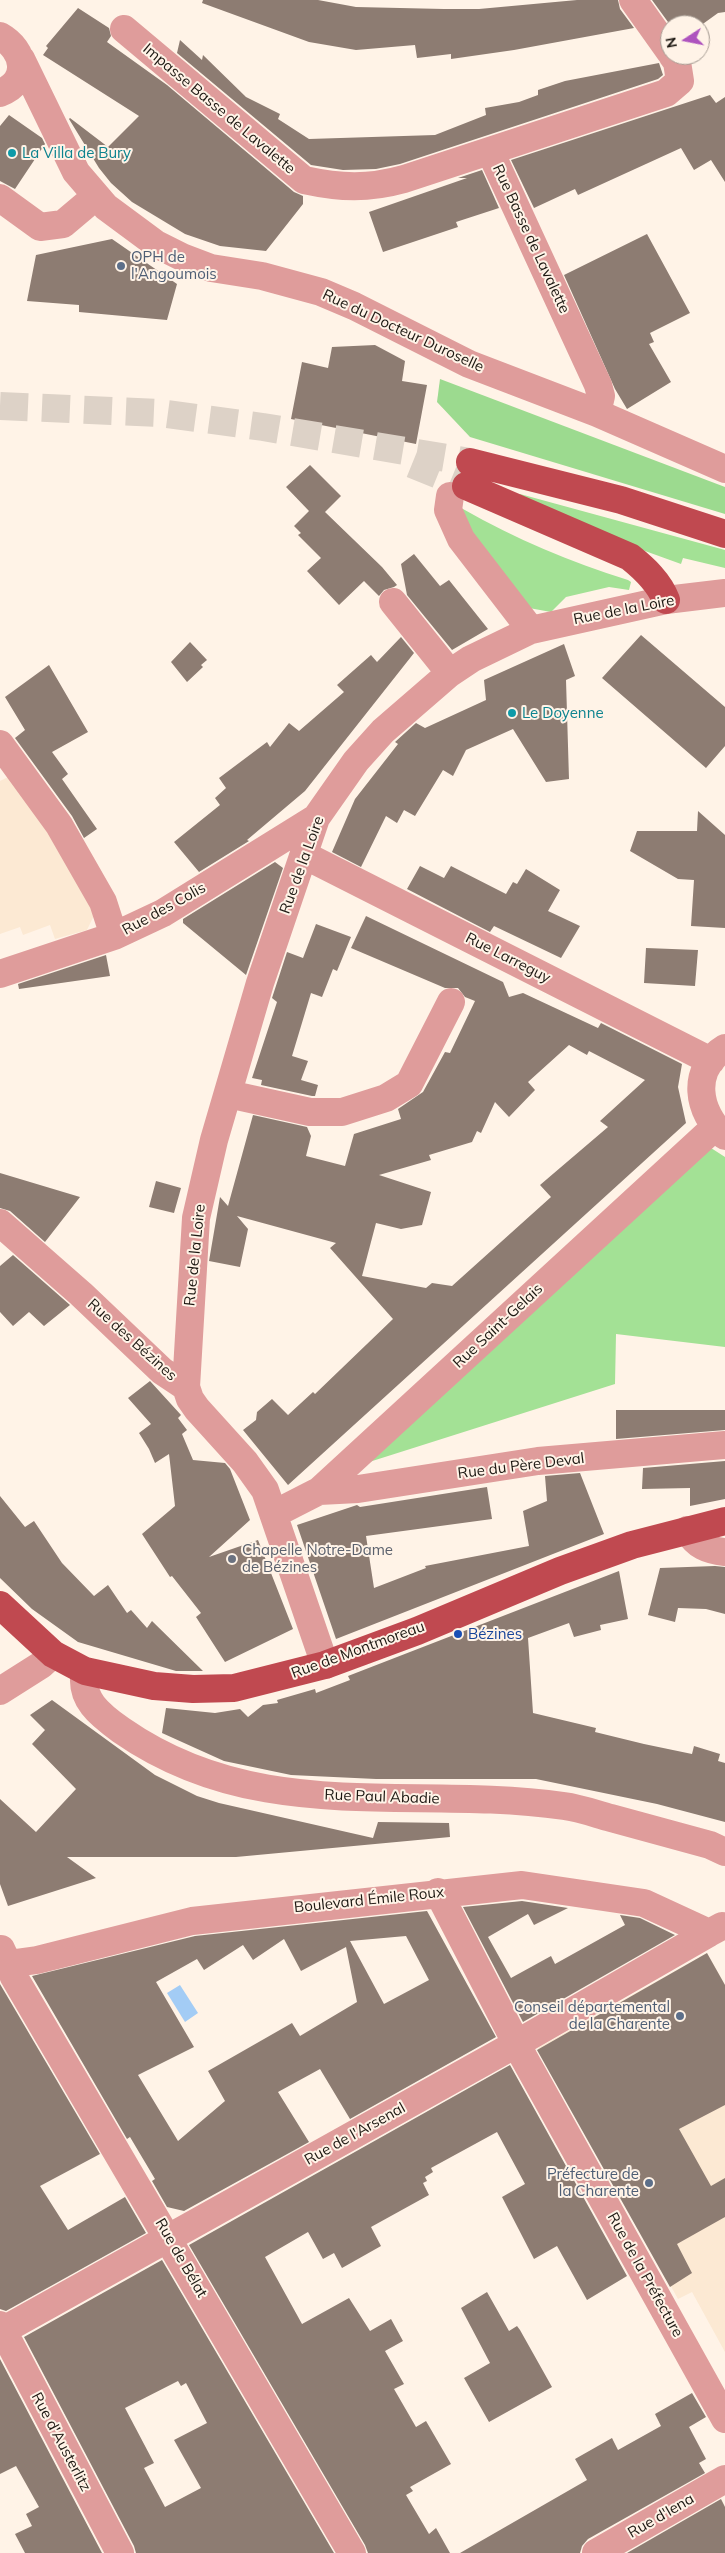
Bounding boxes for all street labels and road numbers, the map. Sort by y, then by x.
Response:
street label: Impasse Basse de Lavalette [139,40,299,178]
street label: Rue Basse de Lavalette [489,162,573,316]
street label: Rue du Docteur Duroselle [319,286,487,376]
street label: Rue de la Loire [572,591,676,629]
street label: Rue de la Loire [276,814,328,916]
street label: Rue des Colis [119,879,209,939]
street label: Rue Larreguy [463,929,553,987]
street label: Rue de la Loire [181,1203,209,1307]
street label: Rue Saint-Gelais [449,1280,547,1372]
street label: Rue des Bézines [84,1295,180,1385]
street label: Rue du Père Deval [457,1449,585,1483]
street label: Rue de Montmoreau [289,1618,427,1682]
street label: Rue Paul Abadie [324,1786,440,1808]
street label: Boulevard Émile Roux [293,1883,445,1917]
street label: Rue de l'Arsenal [301,2099,409,2169]
street label: Rue de la Préfecture [603,2210,687,2340]
street label: Rue de Bélat [151,2215,211,2301]
street label: Rue d'Austerlitz [27,2389,95,2495]
street label: Rue d'Iena [625,2490,697,2542]

